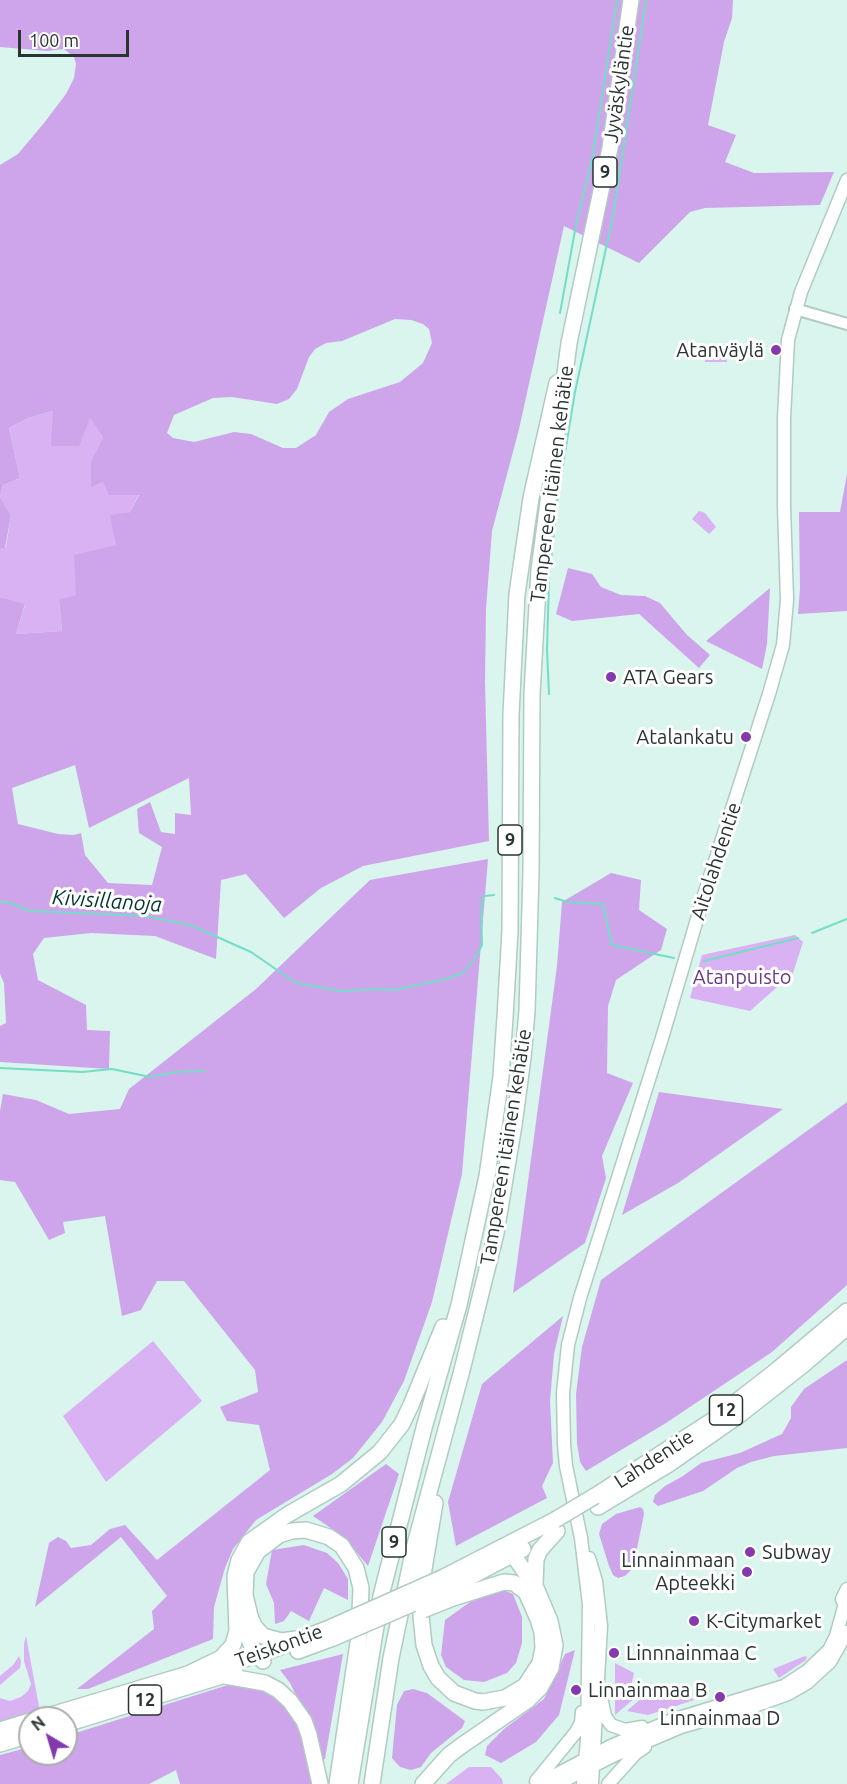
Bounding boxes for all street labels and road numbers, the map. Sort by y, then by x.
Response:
street label: Jyväskyläntie [599,23,639,145]
road number: 9 [593,157,617,187]
street label: Tampereen itäinen kehätie [526,364,578,604]
street label: Aitolahdentie [686,799,746,923]
road number: 9 [498,825,522,855]
street label: Tampereen itäinen kehätie [475,1027,537,1267]
road number: 12 [710,1395,742,1425]
street label: Lahdentie [610,1424,698,1494]
road number: 9 [382,1527,406,1557]
street label: Teiskontie [232,1619,326,1673]
road number: 12 [128,1685,162,1715]

